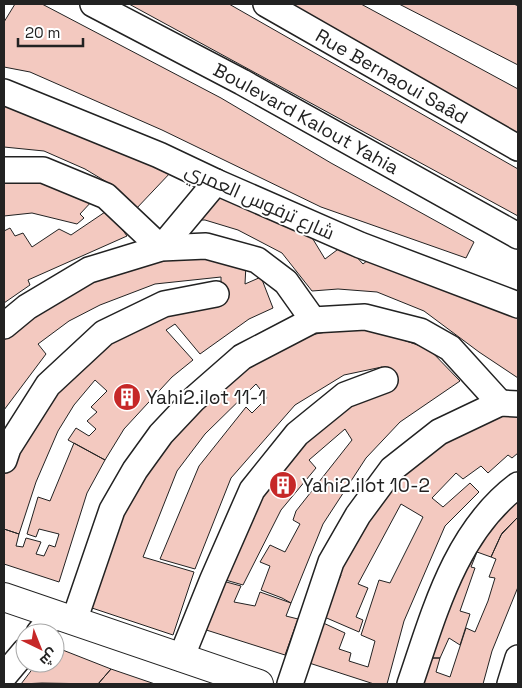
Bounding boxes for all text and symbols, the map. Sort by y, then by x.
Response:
scale bar [18,15,82,47]
text: 20 m [25,23,60,42]
street label: Rue Bernaoui Saâd [311,23,472,130]
street label: Boulevard Kalout Yahia [209,57,403,180]
street label: شارع ترفوس العمري [180,157,338,247]
building icon: Yahi2.ilot 11-1 [112,382,142,412]
place label: Yahi2.ilot 11-1 [146,385,266,410]
building icon: Yahi2.ilot 10-2 [268,470,298,500]
place label: Yahi2.ilot 10-2 [302,473,430,498]
north arrow [15,623,65,673]
text: ش [36,645,62,670]

